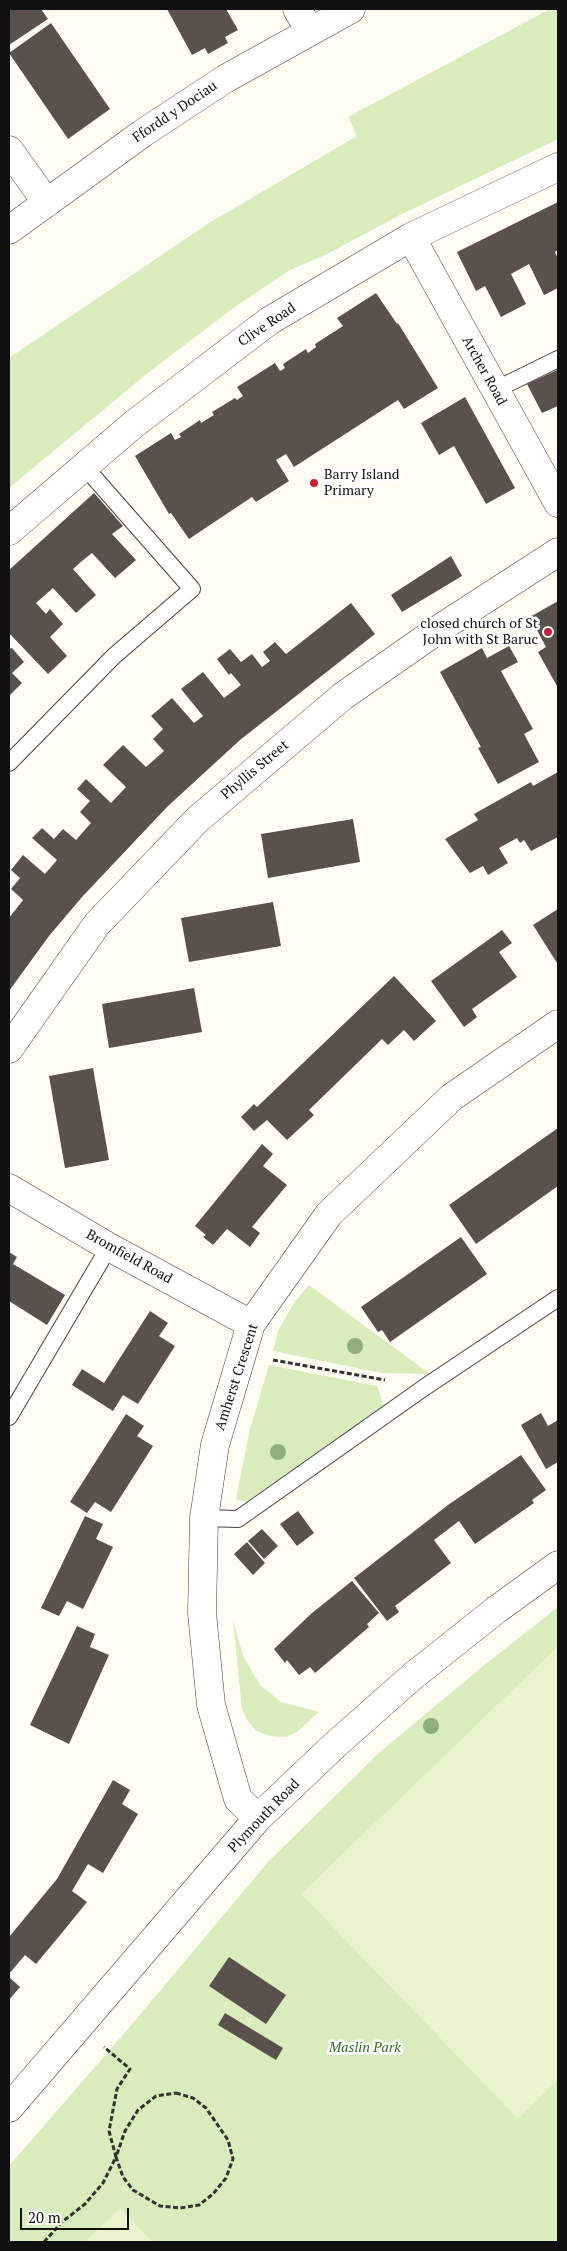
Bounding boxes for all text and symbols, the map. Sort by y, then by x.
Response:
street label: Ffordd y Dociau [130,78,220,146]
street label: Clive Road [235,300,299,350]
street label: Archer Road [458,333,510,409]
place label: Barry Island Primary [324,467,400,500]
marker: Barry Island Primary [308,477,320,489]
place label: closed church of St John with St Baruc [420,616,538,648]
marker: closed church of St John with St Baruc [542,626,554,638]
street label: Phyllis Street [218,737,292,803]
street label: Bromfield Road [83,1226,175,1288]
street label: Amherst Crescent [212,1321,262,1433]
street label: Plymouth Road [225,1776,303,1856]
park label: Maslin Park [329,2040,401,2056]
scale bar [22,2198,131,2230]
text: 20 m [28,2207,61,2227]

